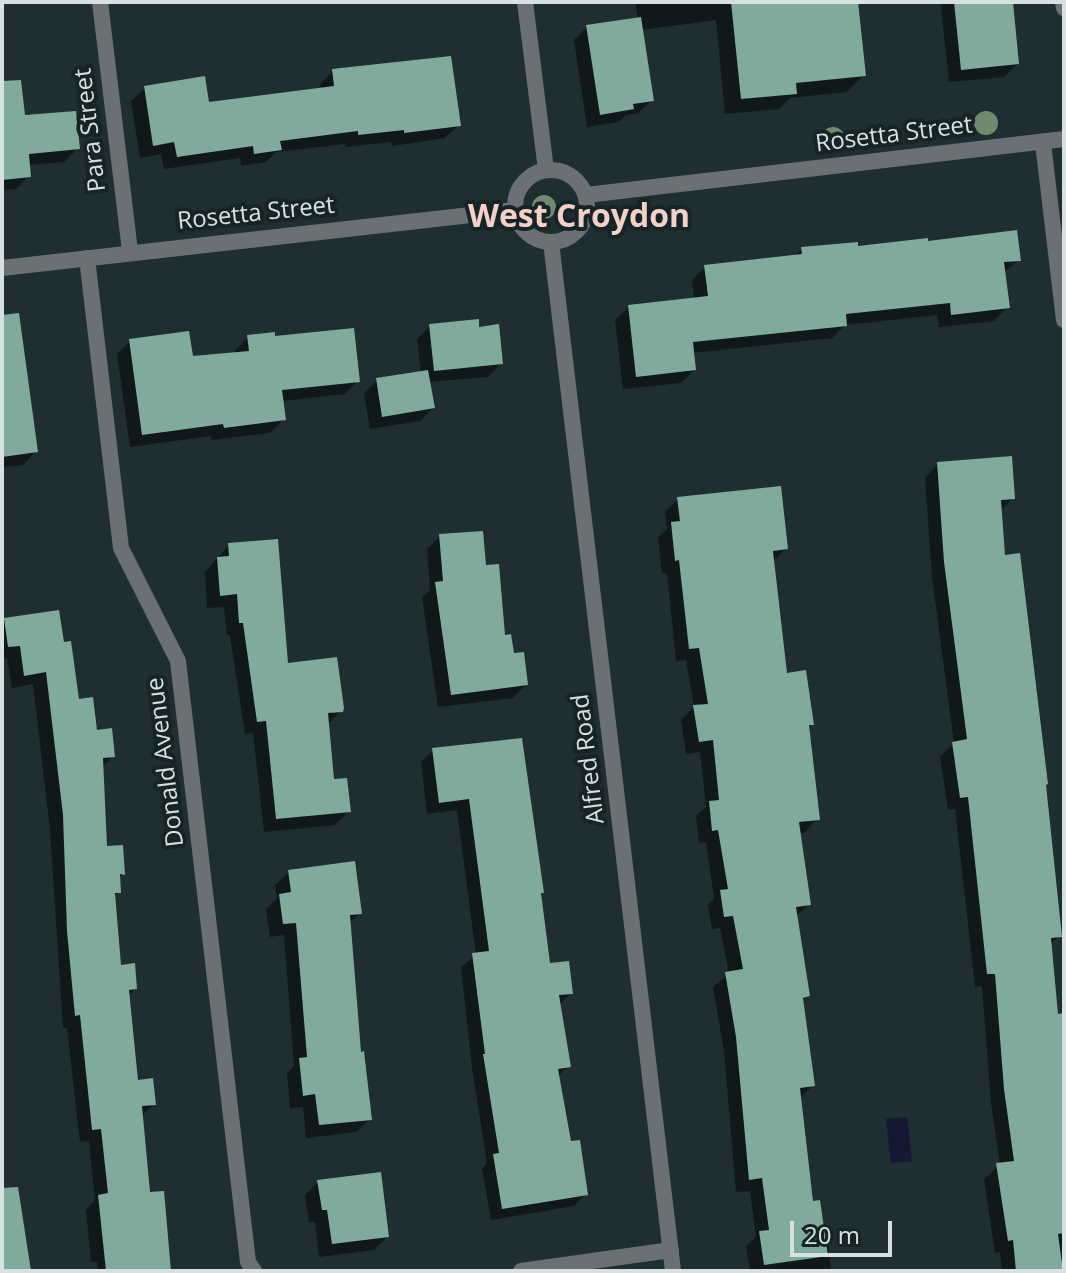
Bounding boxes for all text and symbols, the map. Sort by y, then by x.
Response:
street label: Para Street [69,67,113,193]
street label: Rosetta Street [814,111,974,159]
street label: Rosetta Street [176,191,336,237]
district label: West Croydon [468,199,690,237]
street label: Donald Avenue [141,676,191,848]
street label: Alfred Road [567,692,611,826]
scale bar [794,1205,896,1255]
text: 20 m [804,1218,860,1251]

